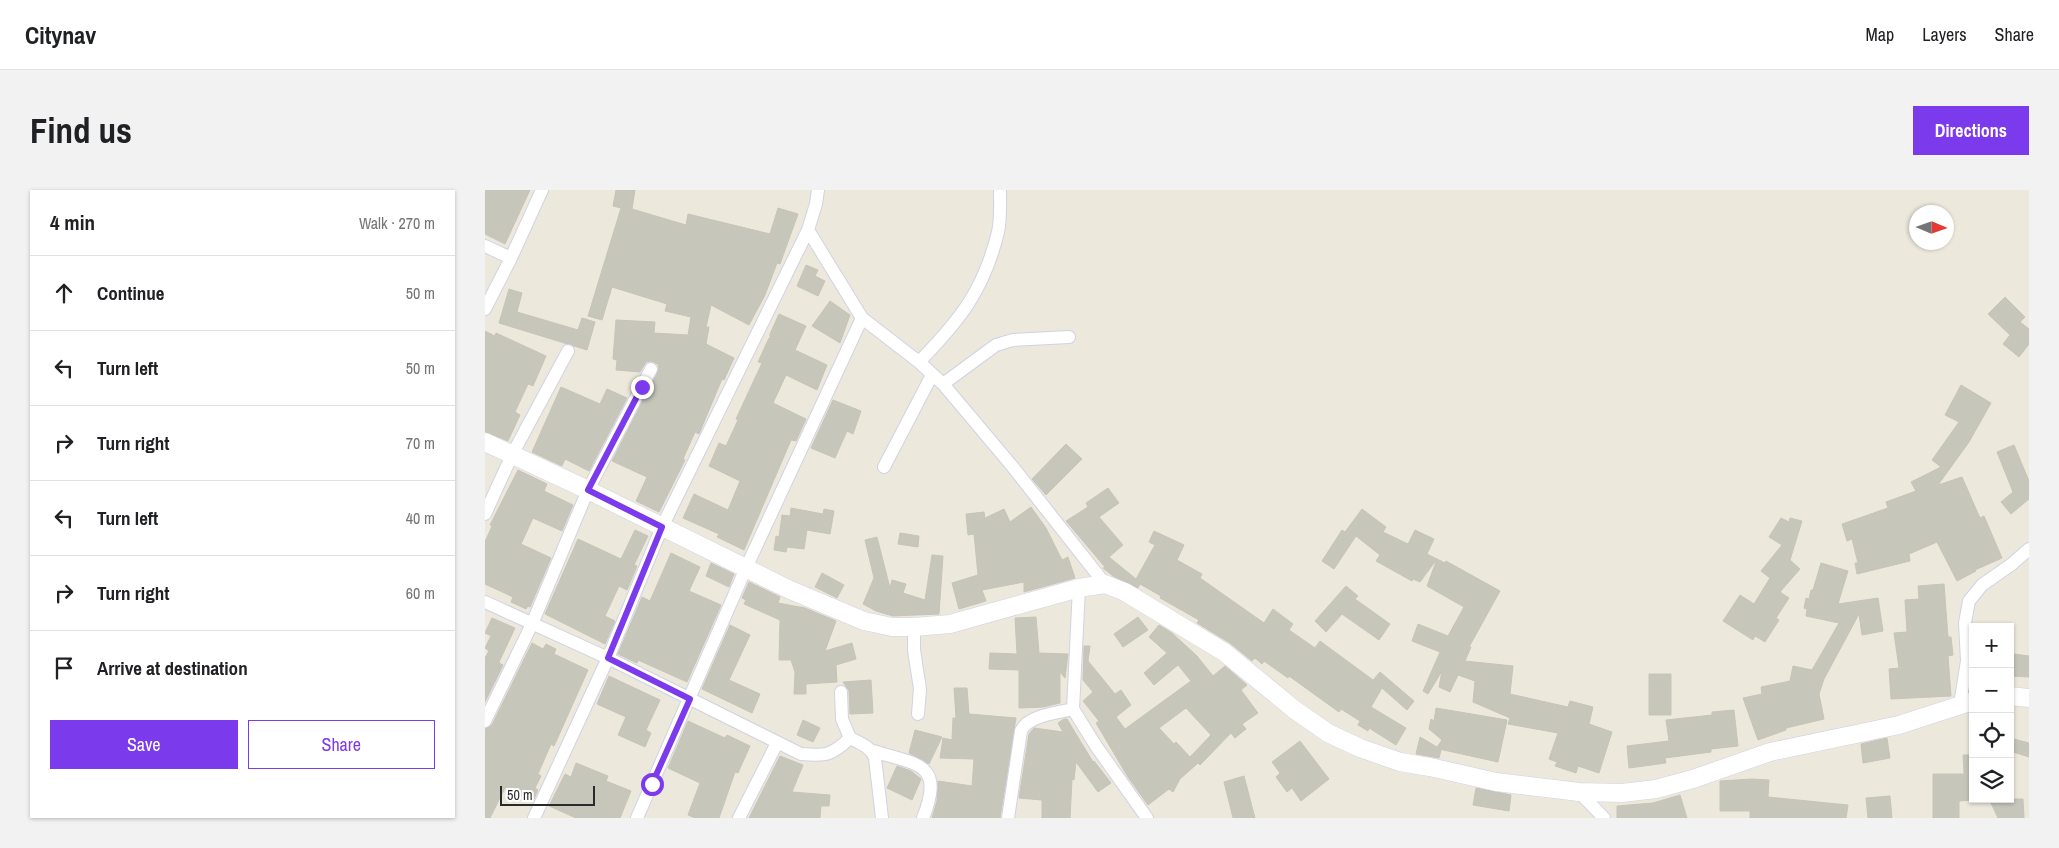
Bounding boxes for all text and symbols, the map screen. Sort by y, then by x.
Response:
text: Citynav [25,19,96,51]
text: Map [1866,22,1894,47]
text: Layers [1922,22,1967,47]
text: Share [1995,22,2034,47]
button: Directions [1913,106,2029,155]
text: Find us [30,107,132,154]
north arrow [1909,205,1954,250]
text: 4 min [50,208,95,237]
text: Walk · 270 m [359,212,435,234]
icon: ahead [50,279,78,307]
text: Continue [97,280,165,306]
text: 50 m [406,282,435,304]
icon: left [50,354,78,382]
text: Turn left [97,355,158,381]
text: 50 m [406,357,435,379]
route end [631,376,654,399]
icon: right [50,429,78,457]
text: Turn right [97,430,169,456]
text: 70 m [406,432,435,454]
icon: left [50,504,78,532]
text: Turn left [97,505,158,531]
text: 40 m [406,507,435,529]
icon: right [50,579,78,607]
text: Turn right [97,580,169,606]
text: 60 m [406,582,435,604]
map controls [1969,623,2014,803]
button: + [1969,623,2014,668]
icon: arrive [50,654,78,682]
text: Arrive at destination [97,655,248,681]
button: − [1969,668,2014,713]
button: locate [1969,713,2014,758]
button: Save [50,720,238,769]
button: Share [248,720,435,769]
button: layers [1969,758,2014,803]
route start [641,773,664,796]
scale bar [500,783,595,806]
text: 50 m [507,786,533,804]

